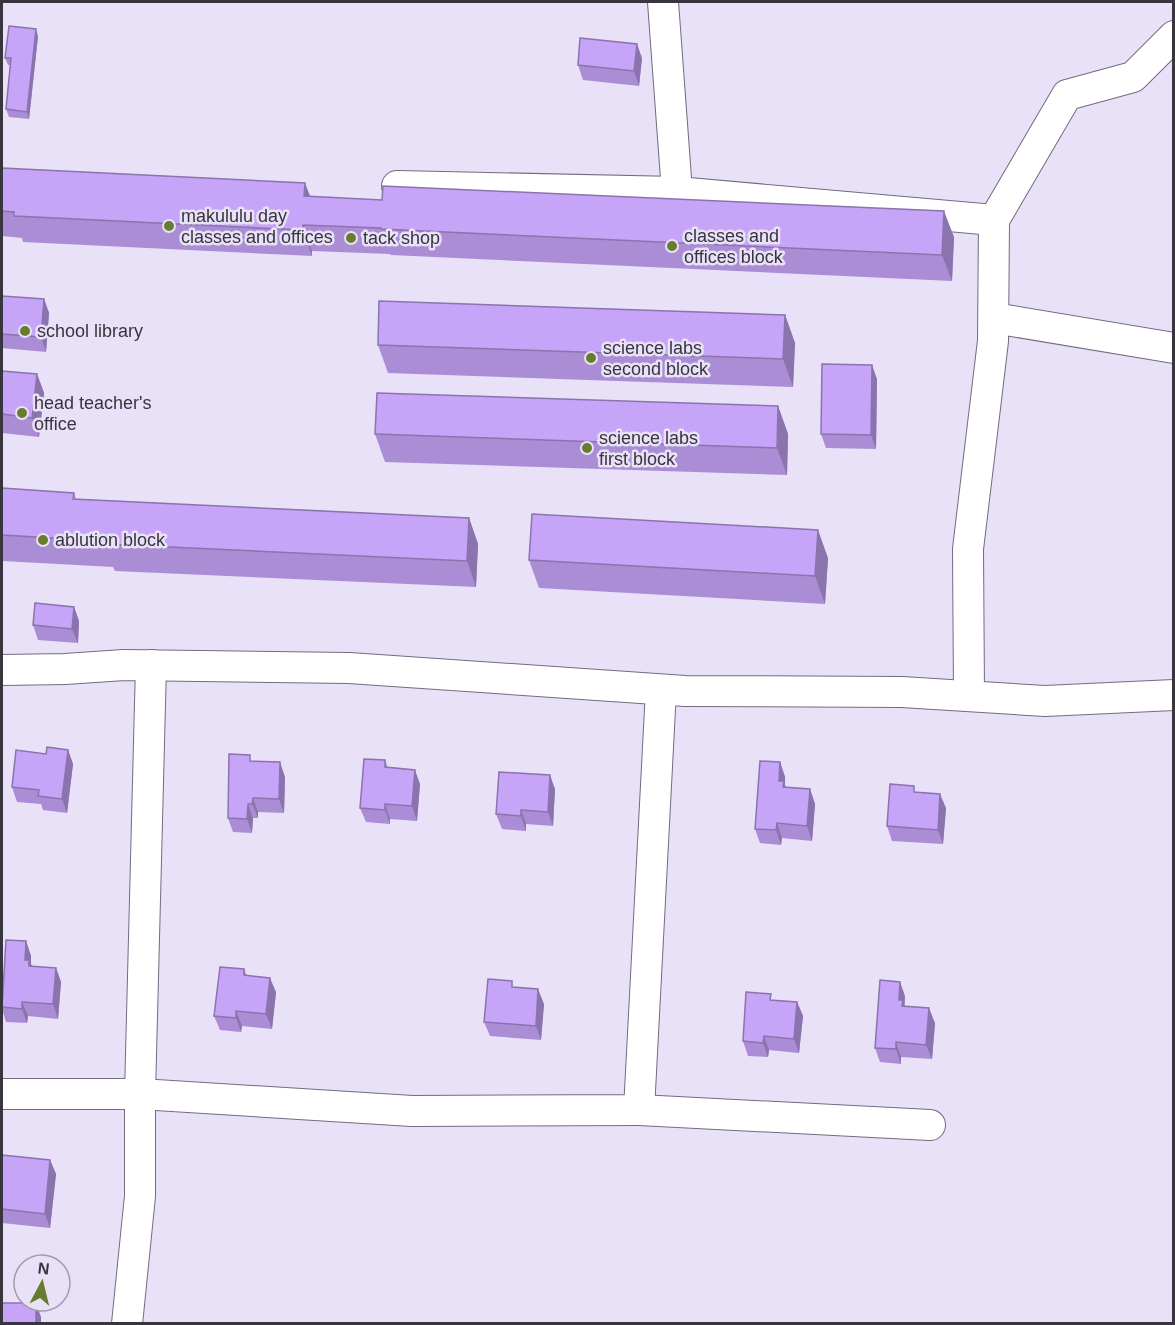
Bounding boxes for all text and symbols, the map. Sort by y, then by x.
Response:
place label: makululu day classes and offices [181,206,333,247]
marker: makululu day classes and offices [162,219,176,233]
place label: classes and offices block [684,226,784,267]
place label: tack shop [363,228,440,248]
marker: tack shop [344,231,358,245]
marker: classes and offices block [665,239,679,253]
place label: school library [37,321,143,341]
marker: school library [18,324,32,338]
place label: science labs second block [603,338,709,379]
marker: science labs second block [584,351,598,365]
place label: head teacher's office [34,393,152,434]
marker: head teacher's office [15,406,29,420]
place label: science labs first block [599,428,698,469]
marker: science labs first block [580,441,594,455]
place label: ablution block [55,530,166,550]
marker: ablution block [36,533,50,547]
north arrow [12,1253,72,1313]
text: N [37,1259,51,1278]

